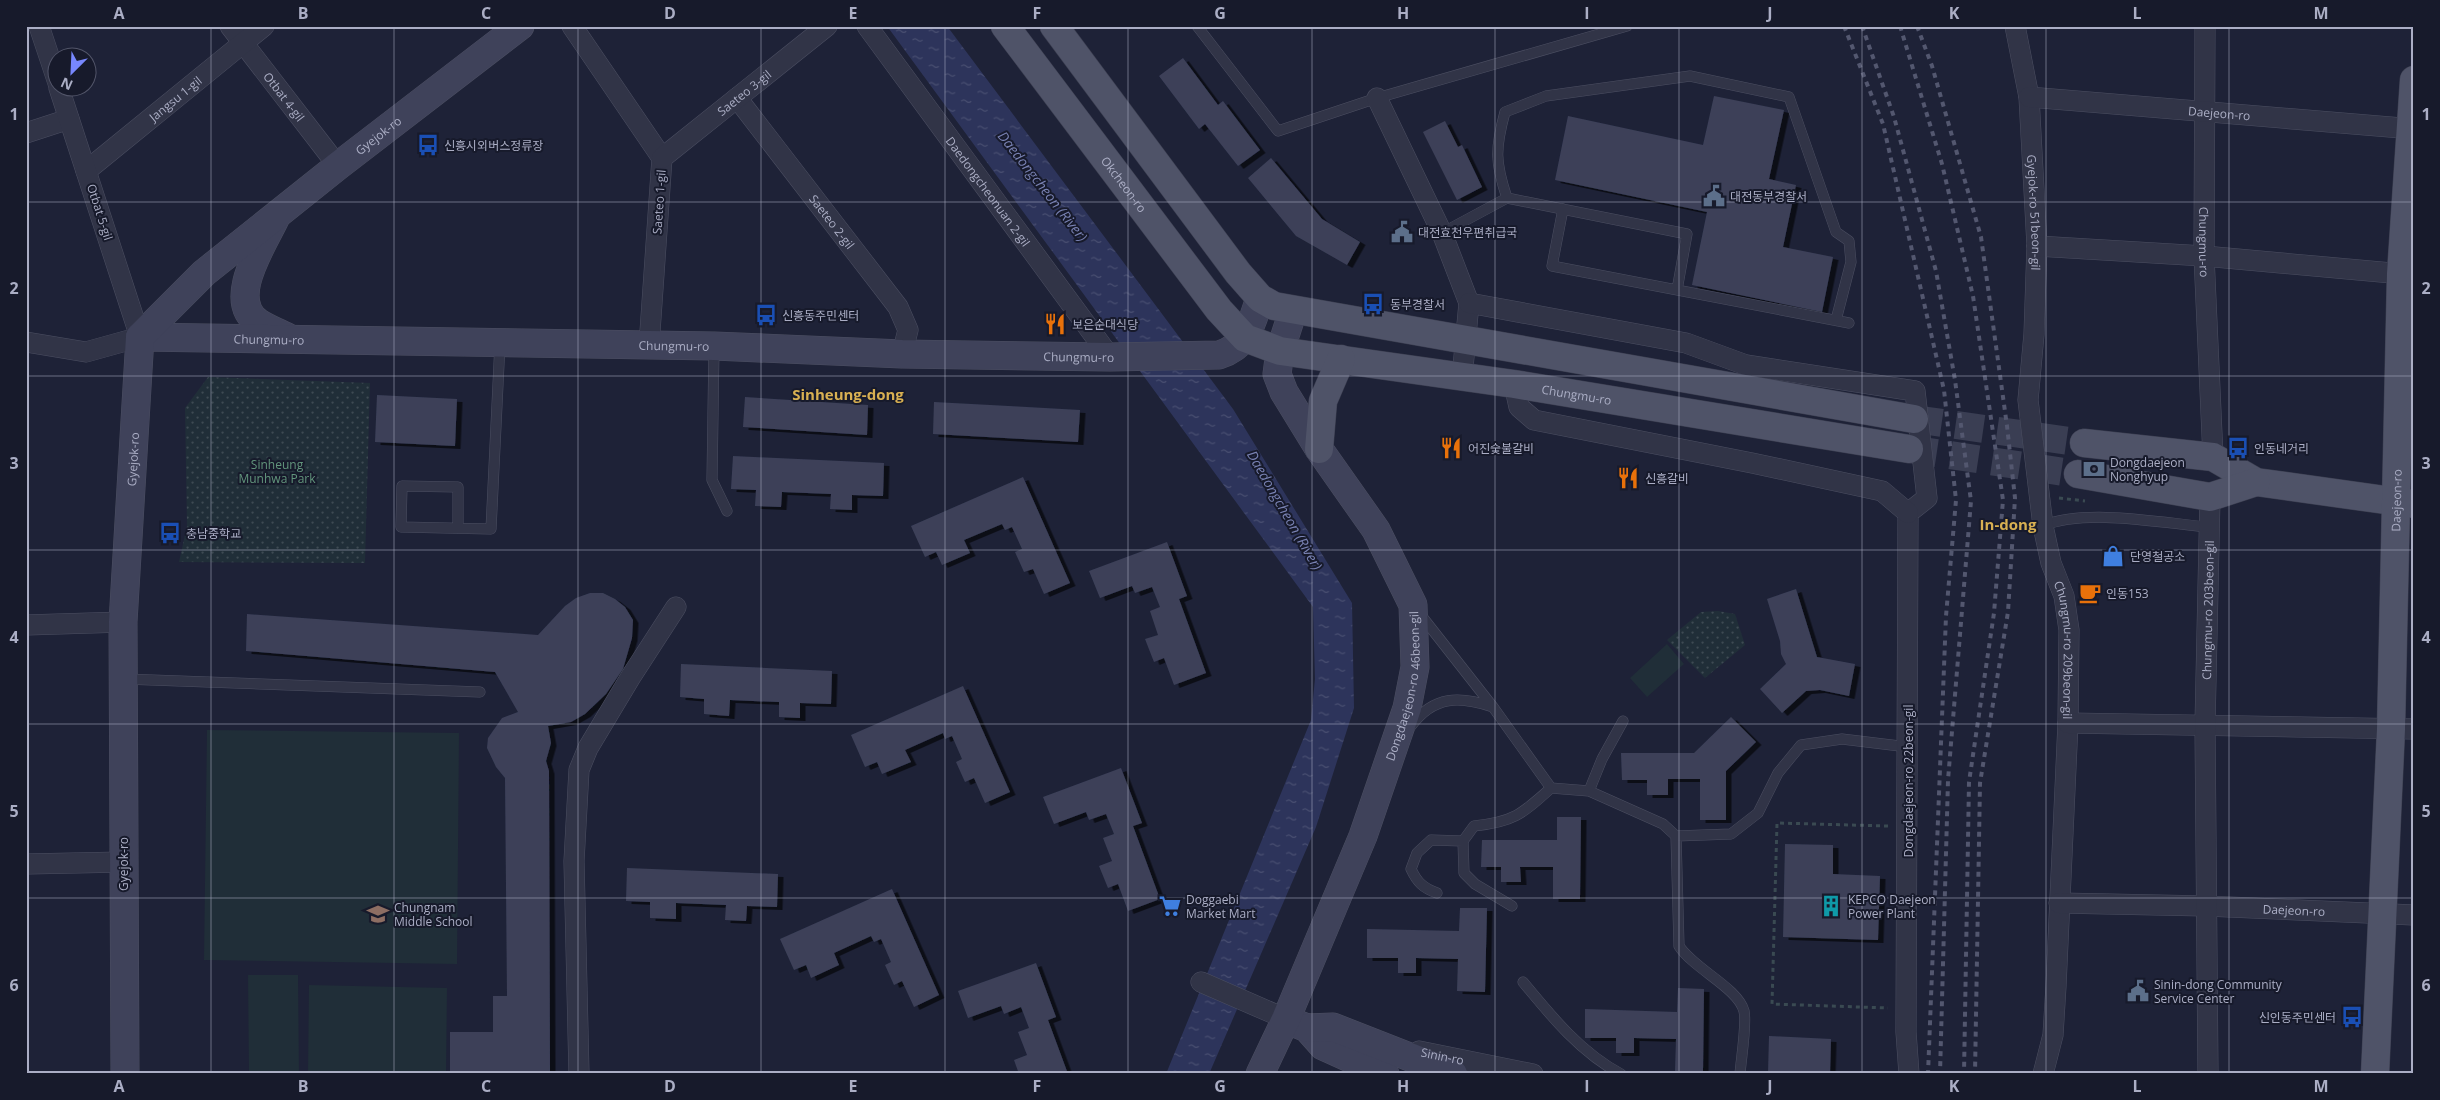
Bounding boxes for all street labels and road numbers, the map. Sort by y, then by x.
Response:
street label: Saeteo 3-gil [713,66,775,119]
street label: Otbat 4-gil [260,68,309,125]
street label: Jangsu 1-gil [144,72,205,126]
street label: Daejeon-ro [2187,102,2251,124]
street label: Gyejok-ro [351,112,405,158]
street label: Daedongcheonuan 2-gil [942,133,1034,250]
street label: Okcheon-ro [1097,153,1151,216]
street label: Gyejok-ro 51beon-gil [2024,154,2046,271]
street label: Saeteo 1-gil [648,169,670,235]
street label: Otbat 5-gil [83,182,117,242]
street label: Saeteo 2-gil [806,191,859,252]
street label: Chungmu-ro [2195,207,2213,278]
street label: Chungmu-ro [234,330,304,348]
street label: Chungmu-ro [638,336,709,354]
street label: Chungmu-ro [1043,348,1114,366]
street label: Chungmu-ro [1540,380,1613,408]
street label: Gyejok-ro [123,432,143,487]
street label: Daejeon-ro [2387,469,2405,532]
street label: Chungmu-ro 203beon-gil [2197,540,2218,680]
street label: Chungmu-ro 209beon-gil [2050,578,2078,719]
street label: Dongdaejeon-ro 46beon-gil [1381,611,1424,763]
street label: Dongdaejeon-ro 22beon-gil [1900,705,1917,857]
street label: Gyejok-ro [115,837,132,891]
street label: Daejeon-ro [2262,900,2325,920]
street label: Sinin-ro [1420,1043,1465,1068]

